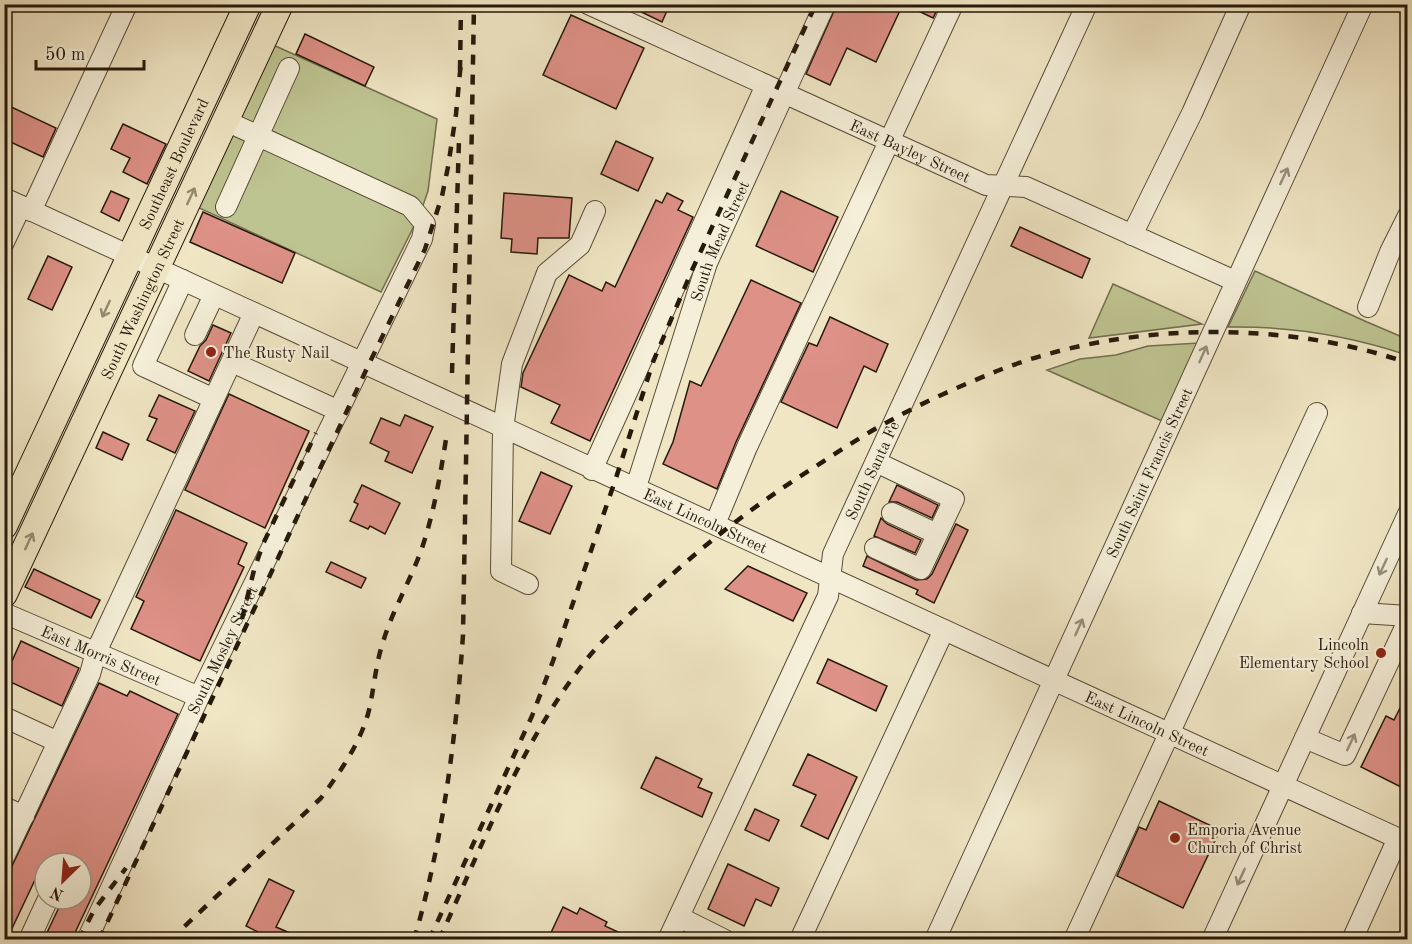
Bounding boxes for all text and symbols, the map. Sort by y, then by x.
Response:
scale bar [36,33,144,71]
text: 50 m [45,46,85,64]
street label: Southeast Boulevard [138,96,213,233]
street label: East Bayley Street [847,118,972,187]
one-way arrow [1279,167,1290,185]
street label: South Mead Street [689,179,753,304]
one-way arrow [186,187,197,205]
street label: South Washington Street [100,216,189,382]
one-way arrow [100,300,112,318]
marker: The Rusty Nail [204,345,218,359]
one-way arrow [1198,345,1210,363]
place label: The Rusty Nail [223,346,329,362]
street label: South Saint Francis Street [1105,385,1197,561]
street label: South Santa Fe [844,419,903,523]
street label: East Lincoln Street [640,487,769,558]
one-way arrow [24,532,36,550]
one-way arrow [1377,557,1389,575]
street label: South Mosley Street [186,584,262,717]
one-way arrow [1074,618,1085,636]
street label: East Morris Street [38,624,163,690]
place label: Lincoln Elementary School [1239,638,1369,672]
marker: Lincoln Elementary School [1374,646,1388,660]
street label: East Lincoln Street [1082,690,1211,760]
one-way arrow [1347,733,1358,751]
place label: Emporia Avenue Church of Christ [1187,823,1303,857]
marker: Emporia Avenue Church of Christ [1168,831,1182,845]
north arrow [33,851,93,911]
one-way arrow [1235,867,1246,885]
text: N [48,883,66,903]

